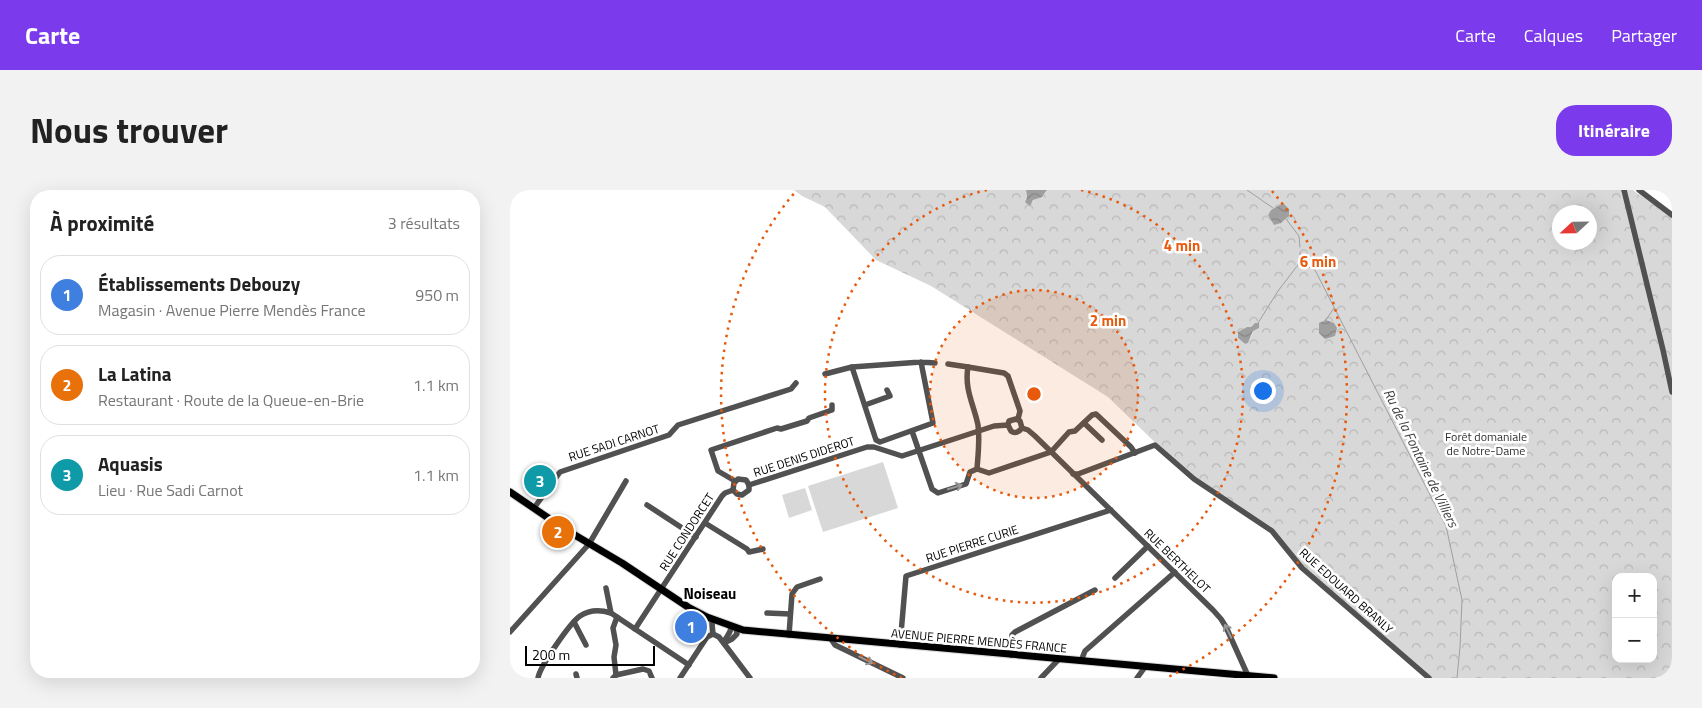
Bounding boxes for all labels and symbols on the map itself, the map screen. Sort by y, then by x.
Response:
north arrow [1552,205,1597,250]
text: 4 min [1164,234,1200,257]
text: 6 min [1300,250,1336,273]
text: 2 min [1090,309,1126,332]
your location [1250,378,1276,404]
centre of rings [1025,385,1043,403]
water label: Ru de la Fontaine de Villiers [1379,385,1465,531]
street label: RUE SADI CARNOT [566,419,662,466]
park label: Forêt domaniale de Notre-Dame [1445,427,1527,460]
street label: RUE DENIS DIDEROT [751,431,858,482]
pin: 3 [524,462,556,500]
one-way arrow [947,482,963,491]
street label: RUE CONDORCET [654,489,719,574]
pin: 2 [542,513,574,551]
street label: RUE PIERRE CURIE [923,519,1021,567]
street label: RUE BERTHELOT [1140,524,1215,598]
street label: RUE EDOUARD BRANLY [1295,543,1398,638]
district label: Noiseau [684,582,736,605]
pin: 1 [675,608,707,646]
street label: AVENUE PIERRE MENDÈS FRANCE [890,623,1068,658]
one-way arrow [1222,624,1232,639]
scale bar [525,643,655,666]
one-way arrow [858,655,873,665]

